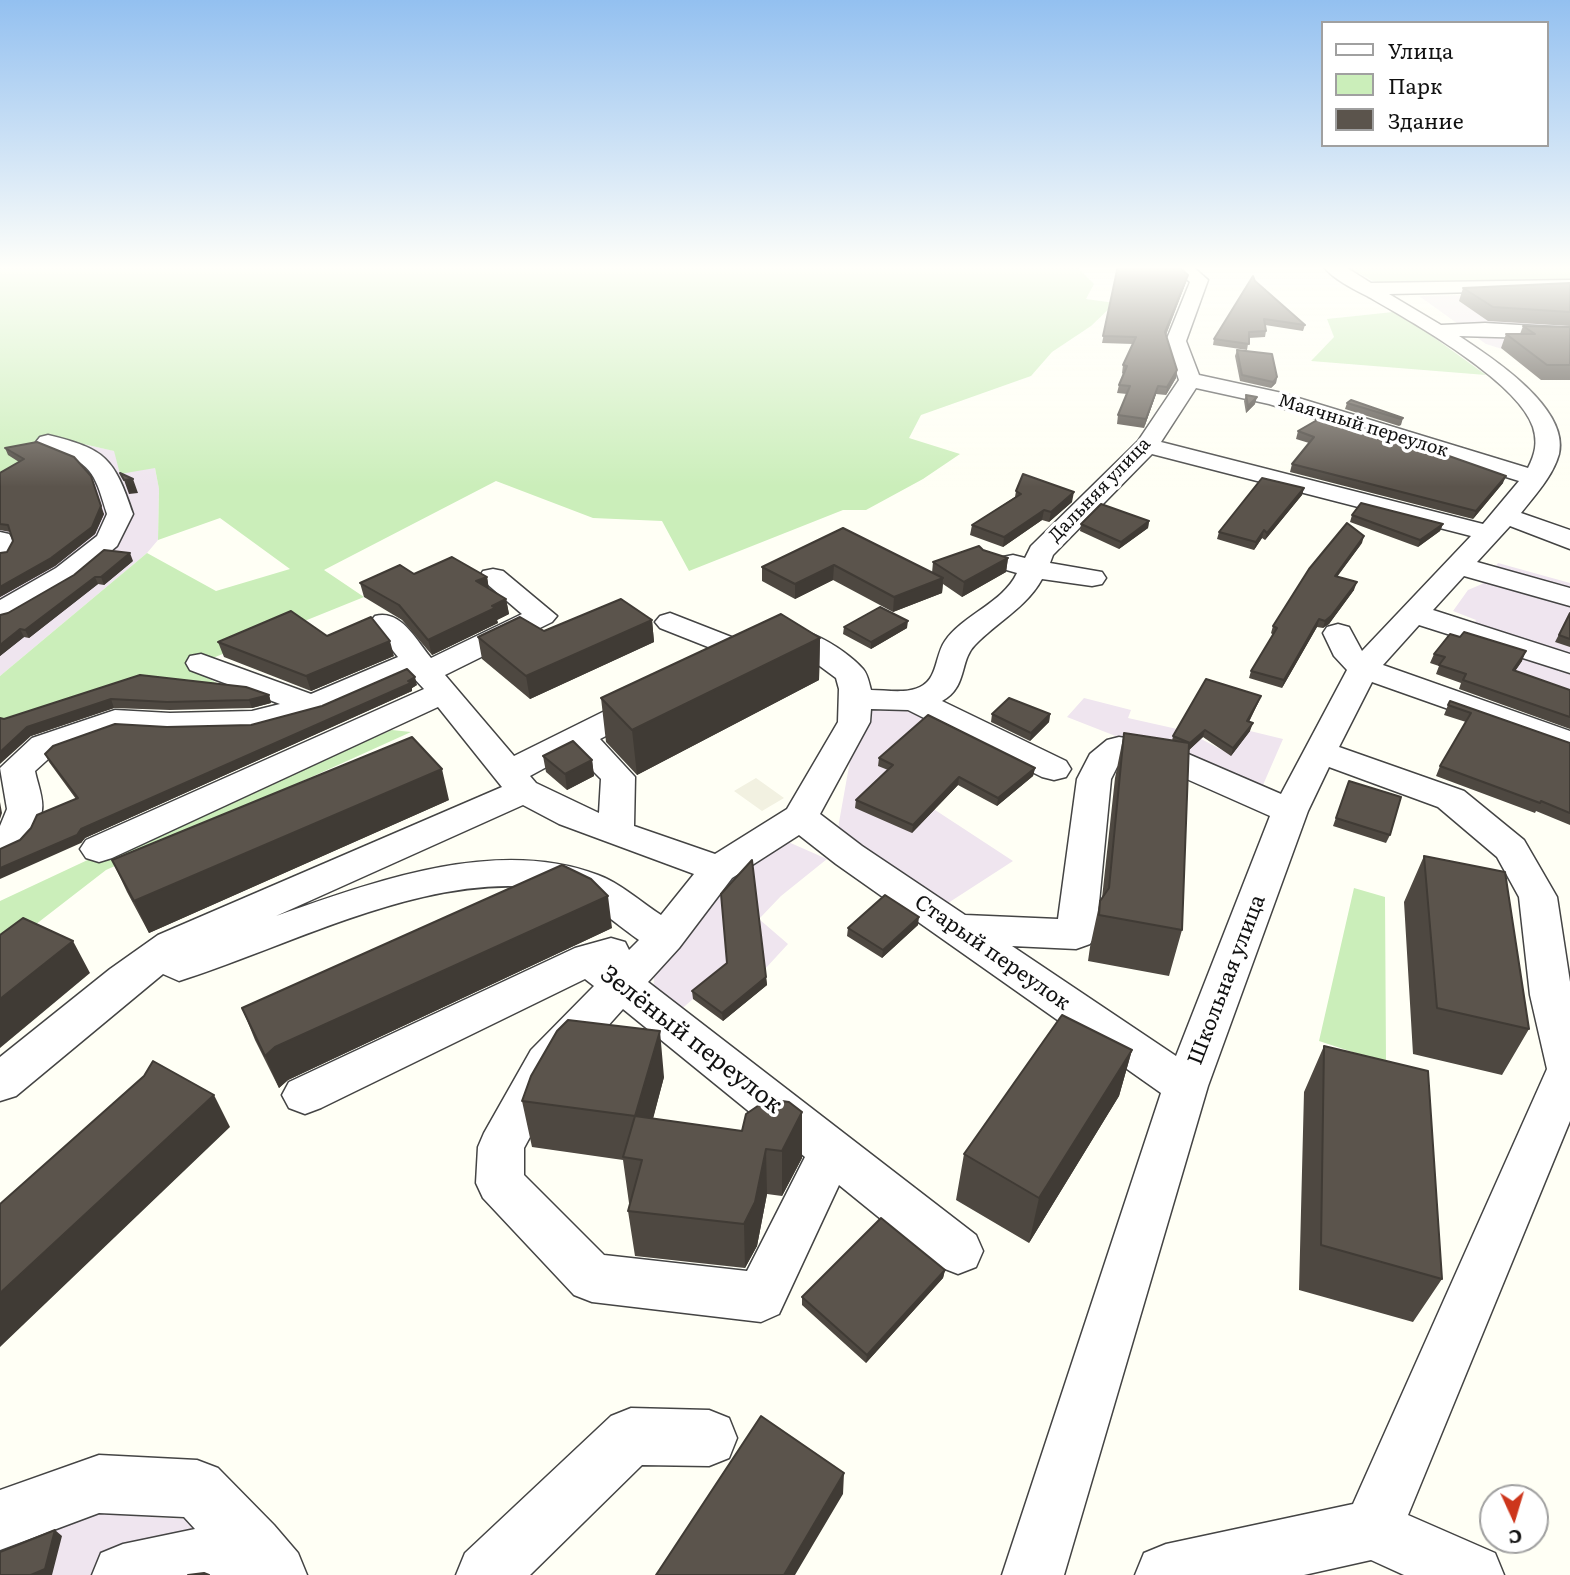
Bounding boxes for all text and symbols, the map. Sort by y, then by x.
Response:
legend [1322,21,1549,147]
text: Улица [1388,34,1453,65]
text: Парк [1388,69,1442,100]
text: Здание [1388,104,1464,135]
street label: Маячный переулок [1275,390,1451,462]
street label: Дальняя улица [1045,433,1155,547]
street label: Старый переулок [909,890,1075,1016]
street label: Школьная улица [1183,891,1271,1069]
street label: Зелёный переулок [594,960,788,1120]
north arrow [1479,1484,1549,1554]
text: С [1508,1524,1523,1552]

